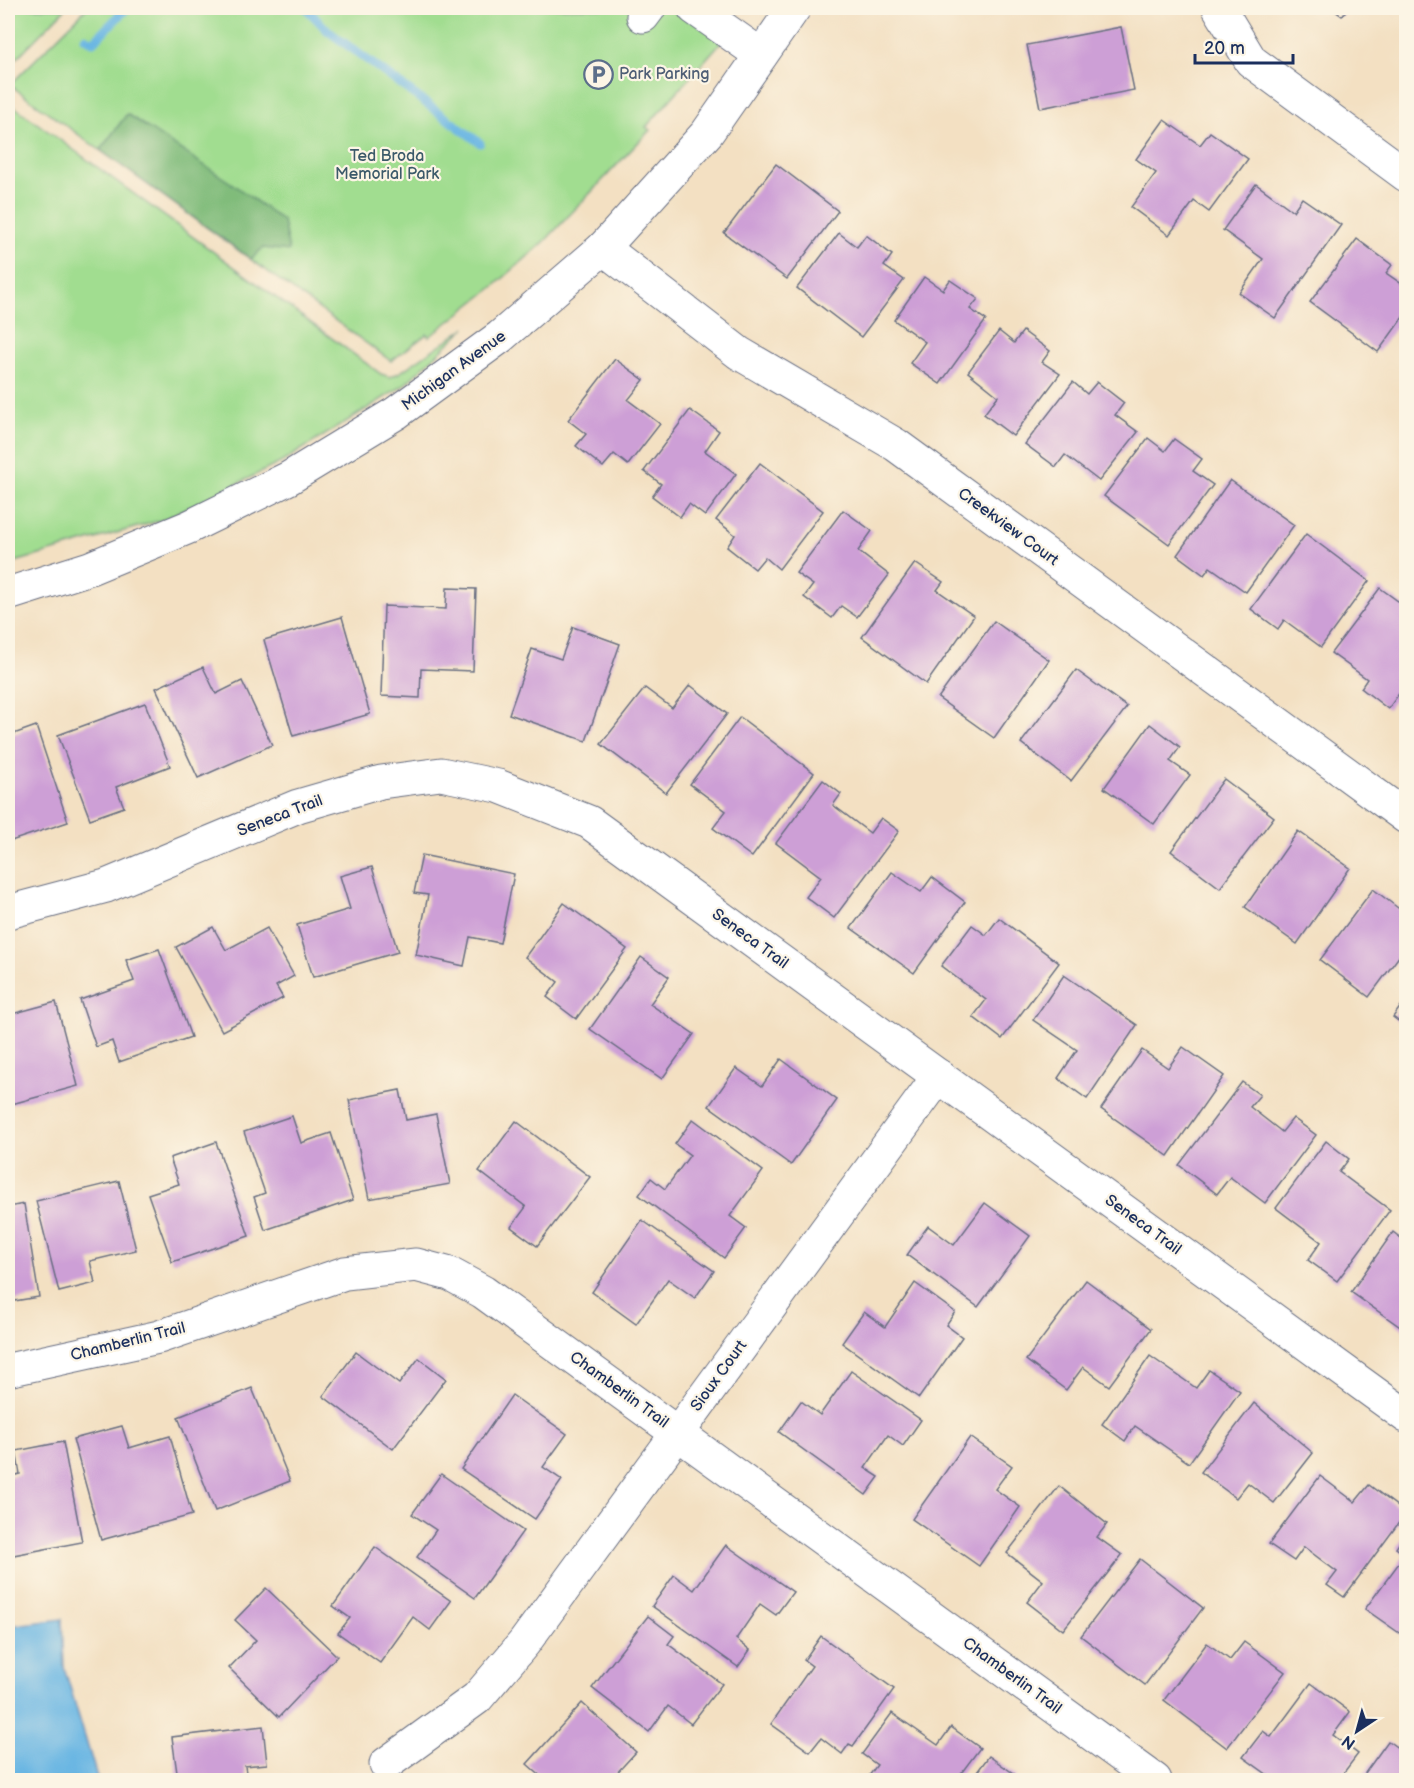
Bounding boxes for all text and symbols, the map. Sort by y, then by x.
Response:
scale bar [1195,27,1292,65]
text: 20 m [1204,38,1245,59]
parking icon: Park Parking [582,58,614,90]
place label: Park Parking [619,65,710,84]
park label: Ted Broda Memorial Park [335,147,439,184]
street label: Michigan Avenue [398,327,510,415]
street label: Creekview Court [954,484,1062,570]
street label: Seneca Trail [235,791,325,841]
street label: Seneca Trail [708,905,792,973]
street label: Seneca Trail [1101,1191,1185,1259]
street label: Chamberlin Trail [69,1319,187,1365]
street label: Sioux Court [687,1337,751,1415]
street label: Chamberlin Trail [566,1348,672,1432]
street label: Chamberlin Trail [959,1634,1065,1718]
north arrow [1327,1701,1387,1761]
text: N [1339,1731,1360,1753]

